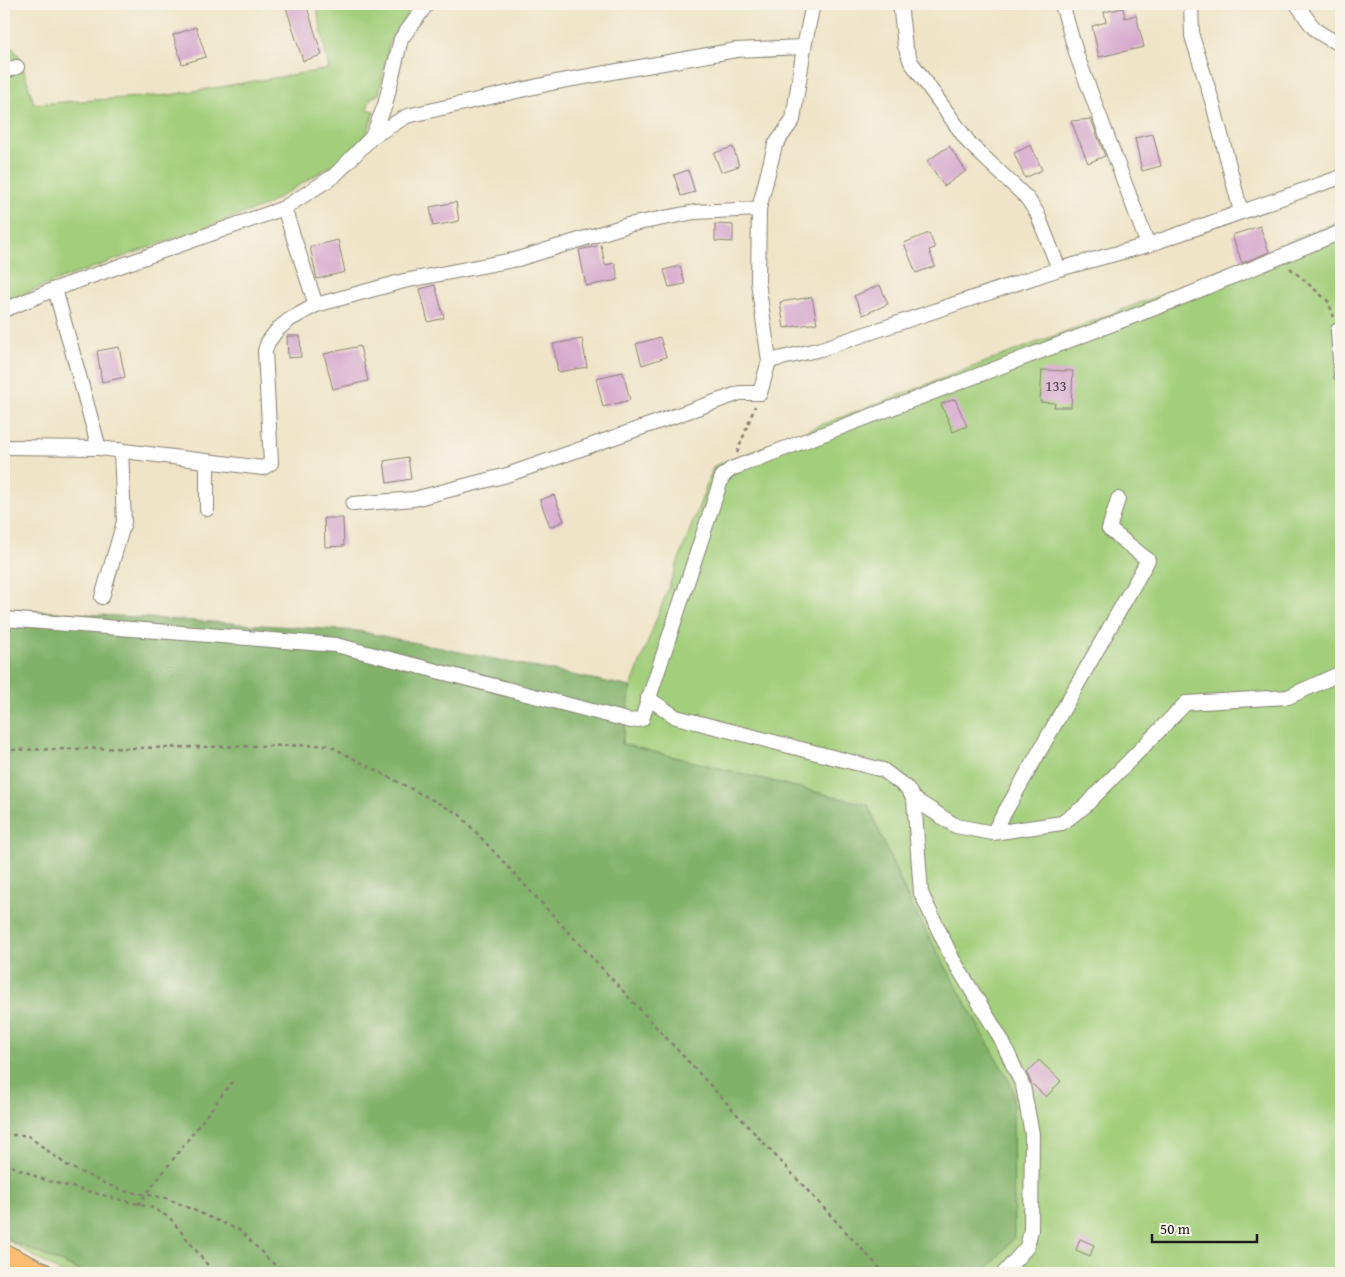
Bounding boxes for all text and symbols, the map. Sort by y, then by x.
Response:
house number: 133 [1045,375,1067,396]
scale bar [1152,1212,1258,1244]
text: 50 m [1160,1218,1191,1239]

